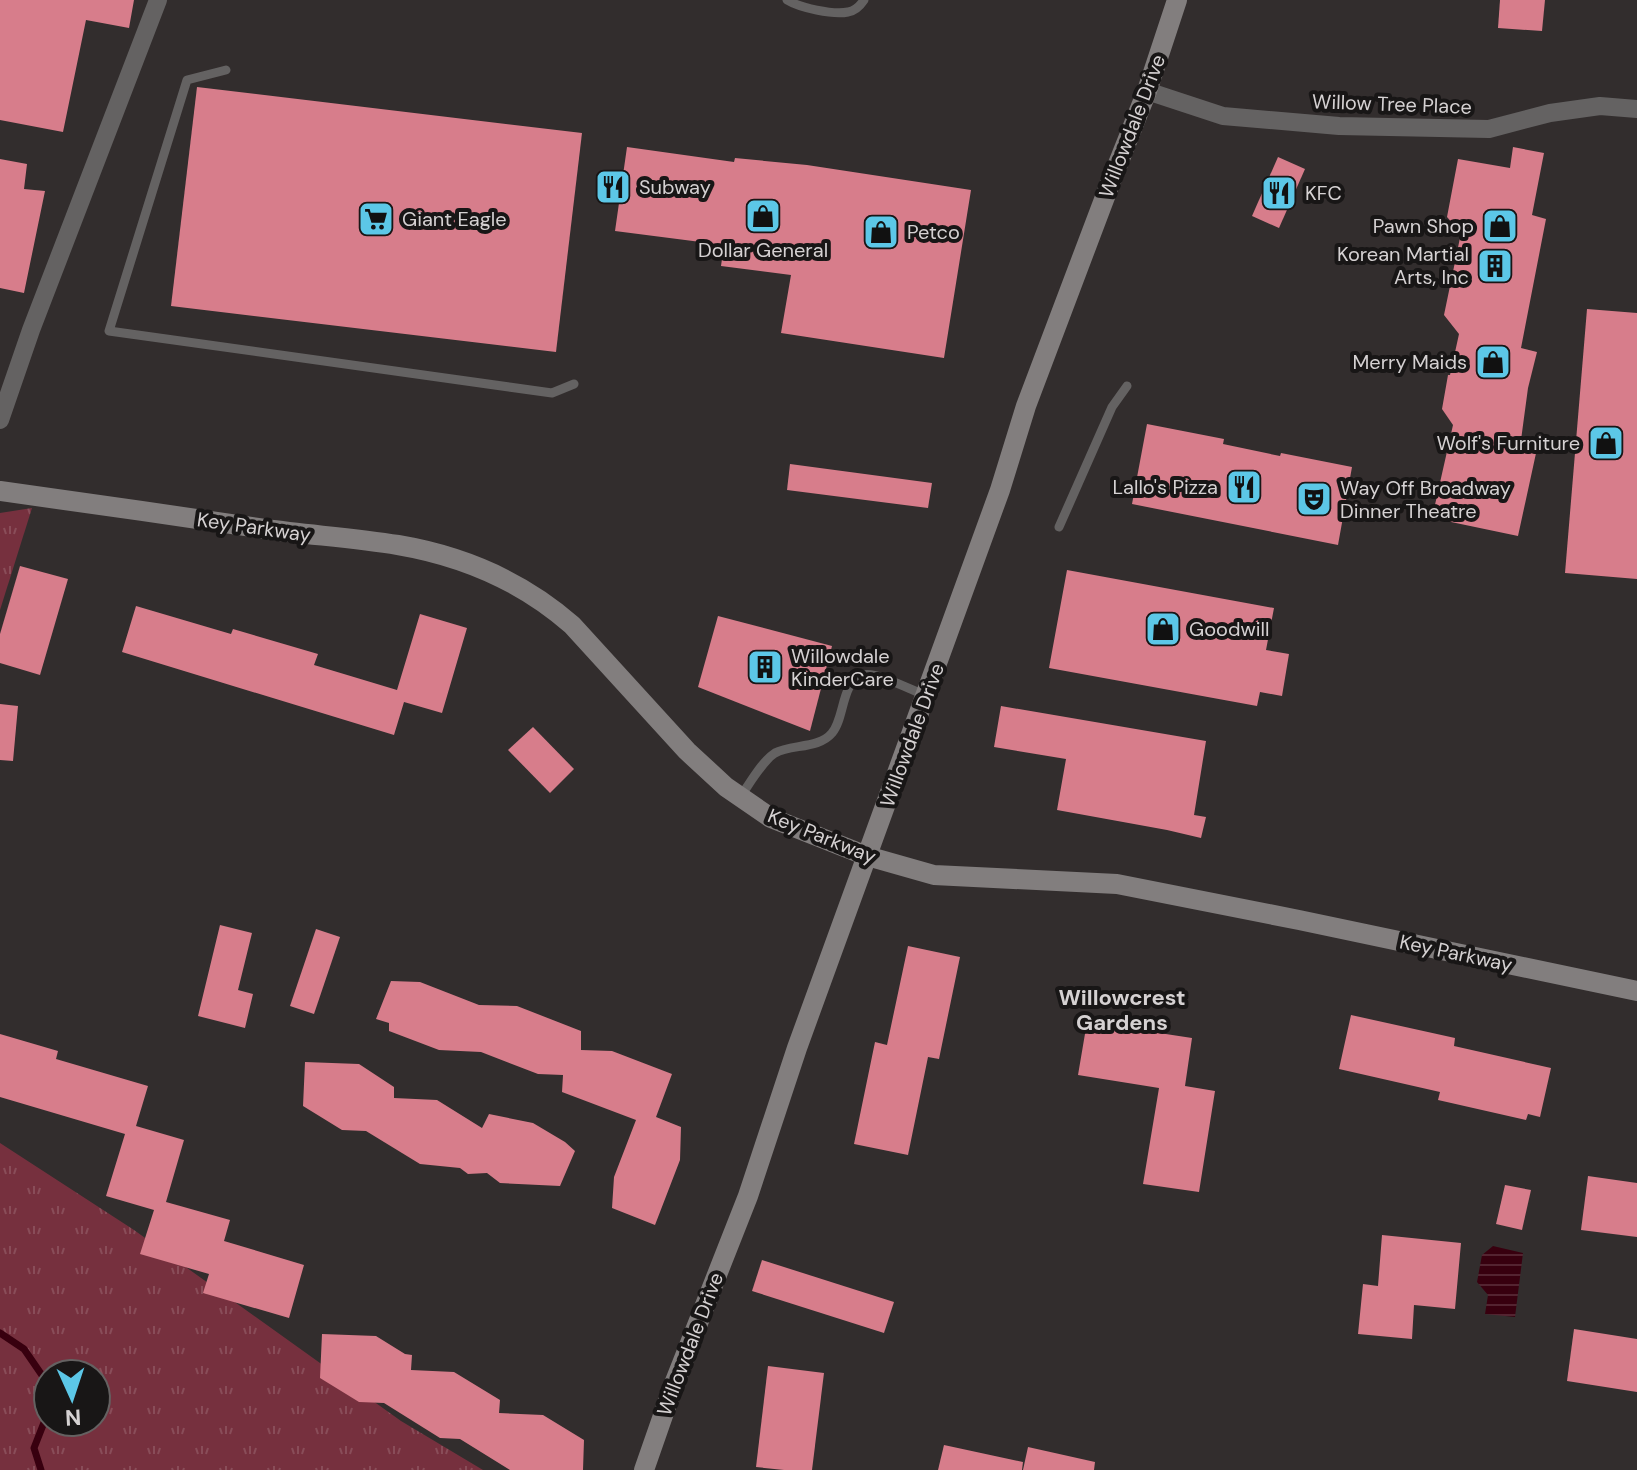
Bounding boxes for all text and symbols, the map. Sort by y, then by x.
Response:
street label: Willowdale Drive [1093,51,1171,201]
street label: Willow Tree Place [1312,88,1472,120]
restaurant icon: Subway [594,168,632,206]
place label: Subway [639,174,711,200]
restaurant icon: KFC [1260,174,1298,212]
place label: KFC [1305,180,1342,206]
shop icon: Dollar General [744,197,782,235]
supermarket icon: Giant Eagle [357,200,395,238]
place label: Giant Eagle [402,206,507,232]
shop icon: Pawn Shop [1481,207,1519,245]
shop icon: Petco [862,213,900,251]
place label: Pawn Shop [1373,213,1474,239]
place label: Petco [907,219,960,245]
place label: Dollar General [698,237,828,263]
place label: Korean Martial Arts, Inc [1337,241,1469,290]
building icon: Korean Martial Arts, Inc [1476,247,1514,285]
shop icon: Merry Maids [1474,343,1512,381]
place label: Merry Maids [1353,349,1467,375]
shop icon: Wolf's Furniture [1587,424,1625,462]
place label: Wolf's Furniture [1436,430,1580,456]
restaurant icon: Lallo's Pizza [1225,468,1263,506]
place label: Lallo's Pizza [1113,474,1218,500]
place label: Way Off Broadway Dinner Theatre [1340,475,1511,524]
theatre icon: Way Off Broadway Dinner Theatre [1295,480,1333,518]
street label: Key Parkway [195,506,313,548]
shop icon: Goodwill [1144,610,1182,648]
place label: Goodwill [1189,616,1269,642]
place label: Willowdale KinderCare [791,643,894,692]
building icon: Willowdale KinderCare [746,648,784,686]
street label: Willowdale Drive [874,659,950,811]
street label: Key Parkway [764,802,880,870]
street label: Key Parkway [1397,928,1515,978]
district label: Willowcrest Gardens [1058,983,1186,1037]
street label: Willowdale Drive [651,1269,729,1419]
north arrow [32,1358,112,1438]
text: N [64,1403,82,1432]

